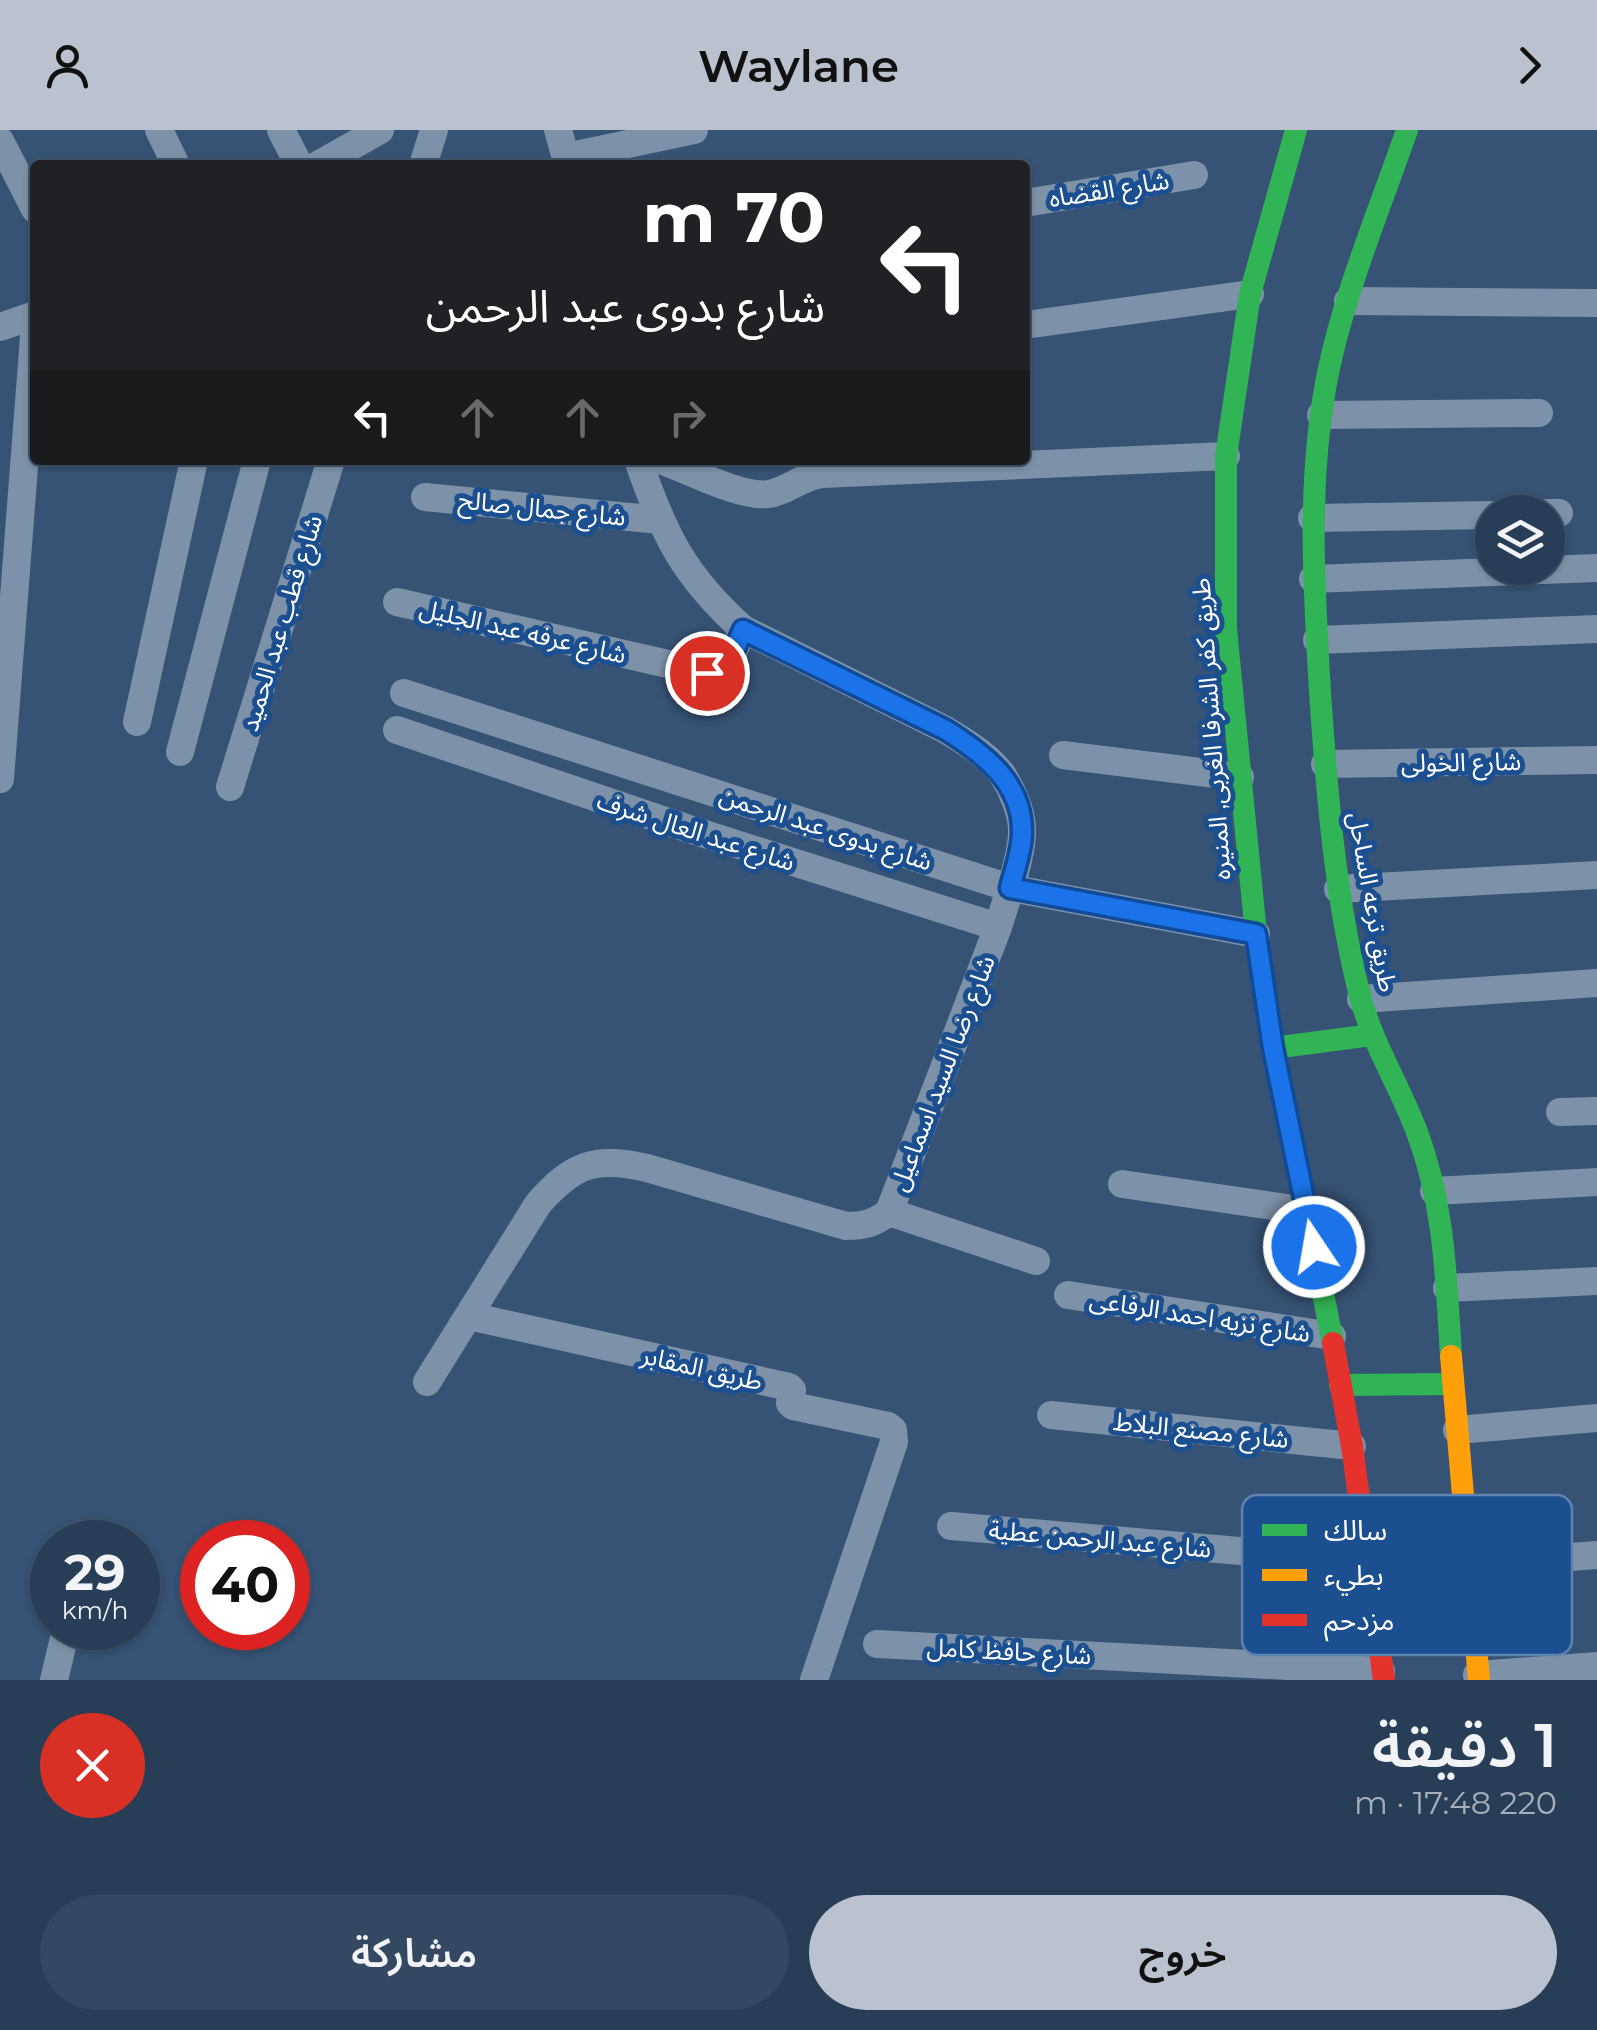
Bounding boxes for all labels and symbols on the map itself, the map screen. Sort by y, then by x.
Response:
street label: شارع القضاه [1047,165,1172,217]
street label: شارع جمال صالح [456,484,627,536]
street label: شارع قطب عبد الحميد [234,511,332,736]
street label: طريق كفر الشرفا الغربى, المنيره [1185,577,1238,881]
street label: شارع عرفه عبد الجليل [416,593,629,673]
pin [665,631,750,716]
street label: شارع الخولى [1401,746,1522,782]
street label: شارع بدوى عبد الرحمن [715,779,936,880]
street label: شارع عبد العال شرف [592,785,799,881]
street label: طريق ترعه الساحل [1341,810,1404,995]
street label: شارع رضا السيد اسماعيل [883,951,1005,1197]
position arrow [1262,1195,1366,1299]
street label: شارع نزيه احمد الرفاعى [1087,1284,1313,1352]
street label: طريق المقابر [637,1339,766,1397]
street label: شارع مصنع البلاط [1111,1406,1290,1458]
legend [1242,1495,1572,1655]
text: سالك [1324,1513,1387,1547]
street label: شارع عبد الرحمن عطية [987,1514,1213,1568]
speed limit sign: 40 [180,1520,310,1650]
text: بطيء [1324,1558,1384,1596]
text: مزدحم [1324,1603,1395,1642]
street label: شارع حافظ كامل [926,1632,1092,1674]

